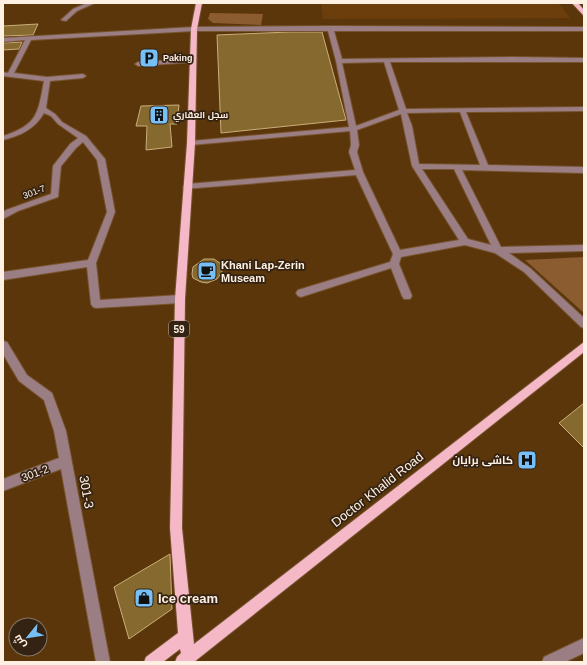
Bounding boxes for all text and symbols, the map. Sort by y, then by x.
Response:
parking icon: Paking [138,47,160,69]
place label: Paking [163,53,193,63]
building icon: سجل العقاري [148,104,170,126]
place label: سجل العقاري [173,110,228,123]
street label: 301-7 [21,183,47,201]
place label: Khani Lap-Zerin Museam [221,259,305,284]
cafe icon: Khani Lap-Zerin Museam [196,260,218,282]
road number: 59 [169,321,189,337]
street label: Doctor Khalid Road [328,449,426,530]
hospital icon: كاشی برایان [516,449,538,471]
place label: كاشی برایان [452,454,513,467]
street label: 301-2 [20,462,50,484]
street label: 301-3 [76,474,97,510]
shop icon: Ice cream [133,587,155,609]
place label: Ice cream [158,591,218,606]
north arrow [8,617,48,657]
text: ش [11,632,29,651]

